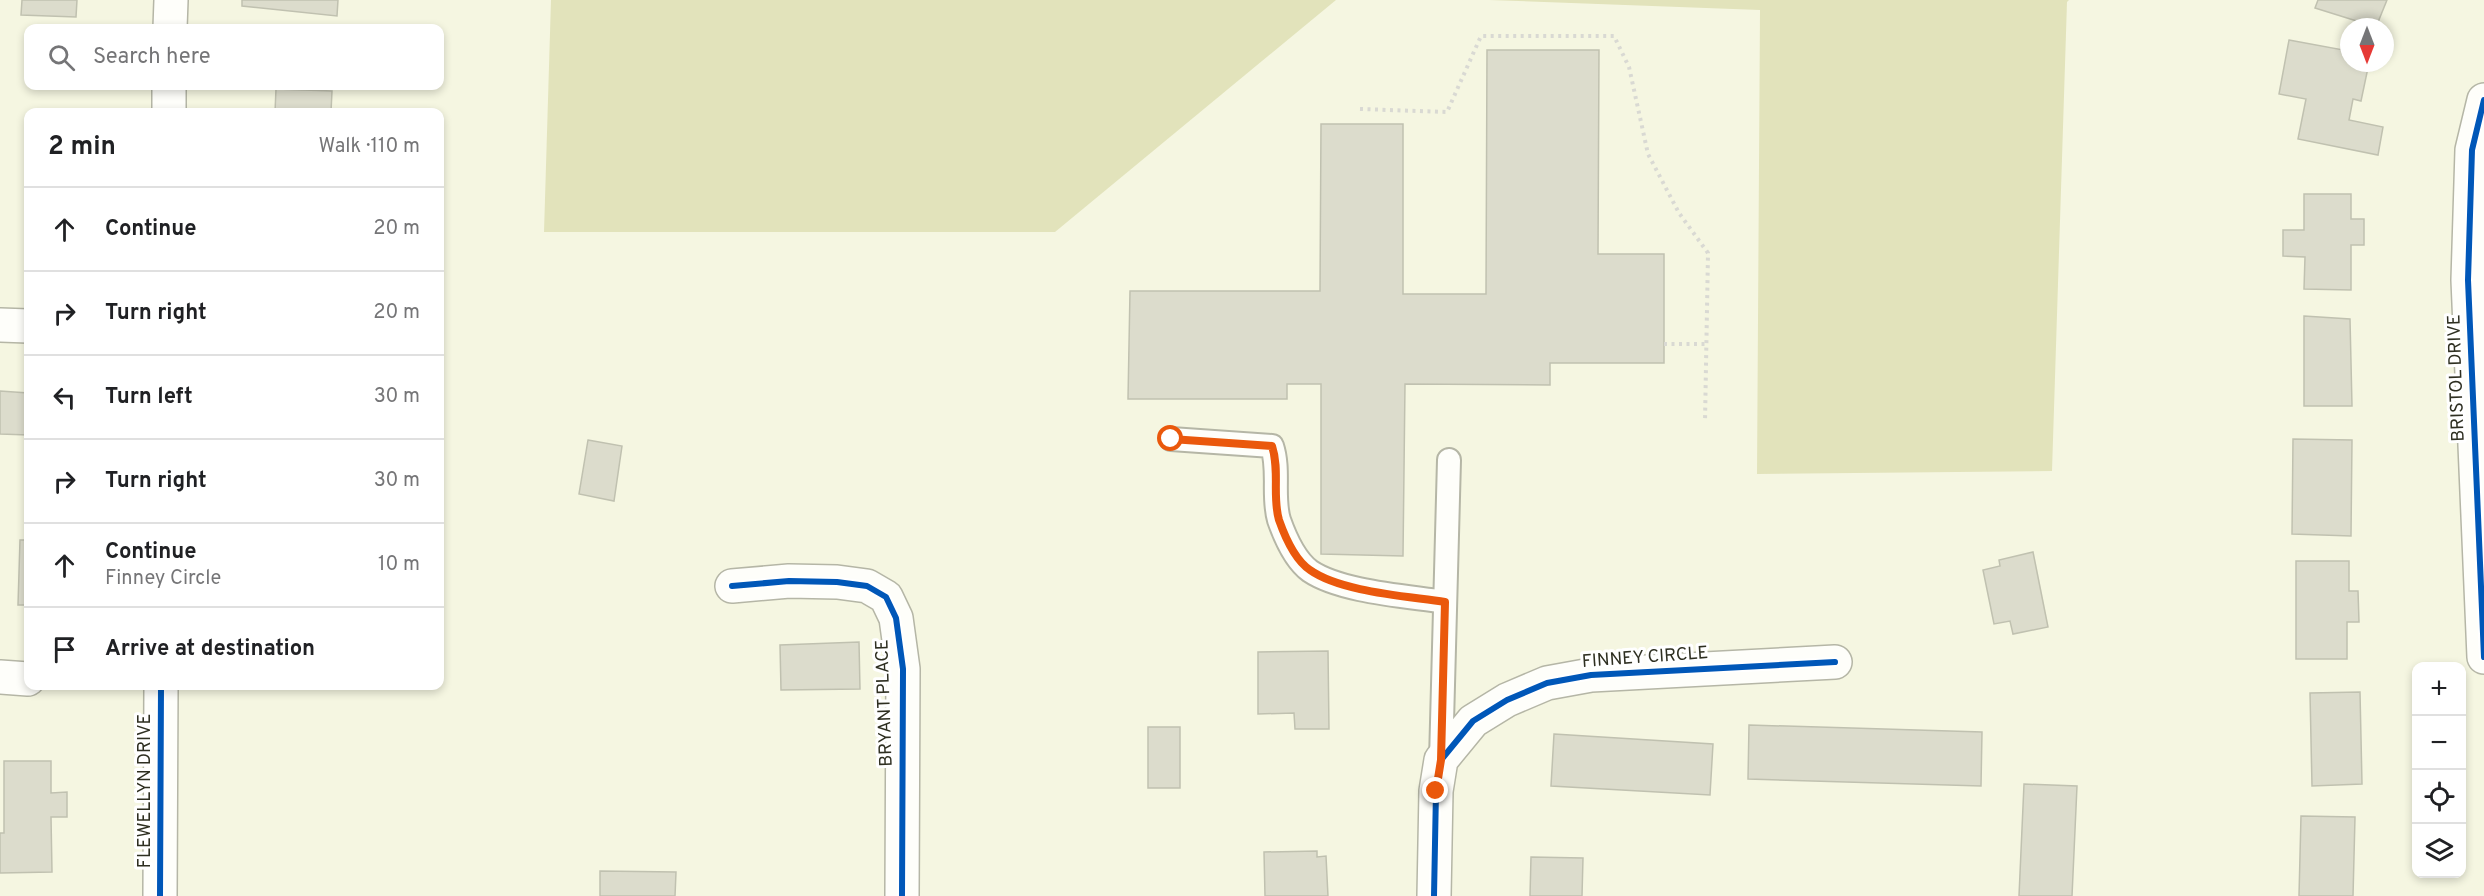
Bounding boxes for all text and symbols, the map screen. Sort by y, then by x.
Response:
north arrow [2340,18,2394,72]
search box [24,24,444,90]
icon: search [45,41,78,74]
text: Search here [93,44,211,71]
text: 2 min [48,131,116,164]
text: Walk · 110 m [319,134,420,160]
icon: ahead [48,213,81,246]
text: Continue [105,216,196,243]
text: 20 m [373,216,420,242]
icon: right [48,297,81,330]
text: Turn right [105,300,207,327]
text: 20 m [373,300,420,326]
street label: BRISTOL DRIVE [2443,314,2471,442]
icon: left [48,381,81,414]
text: Turn left [105,384,193,411]
text: 30 m [374,384,420,410]
route start [1157,425,1183,451]
icon: right [48,465,81,498]
text: Turn right [105,468,207,495]
text: 30 m [374,468,420,494]
text: Continue [105,539,196,566]
icon: ahead [48,549,81,582]
text: 10 m [378,552,420,578]
text: Finney Circle [105,566,221,592]
icon: arrive [48,633,81,666]
text: Arrive at destination [105,636,315,663]
street label: BRYANT PLACE [871,639,899,767]
street label: FINNEY CIRCLE [1581,642,1709,674]
map controls [2412,662,2466,878]
button: + [2412,662,2466,716]
street label: FLEWELLYN DRIVE [134,714,157,868]
button: − [2412,716,2466,770]
button: locate [2412,770,2466,824]
route end [1422,777,1448,803]
button: layers [2412,824,2466,878]

